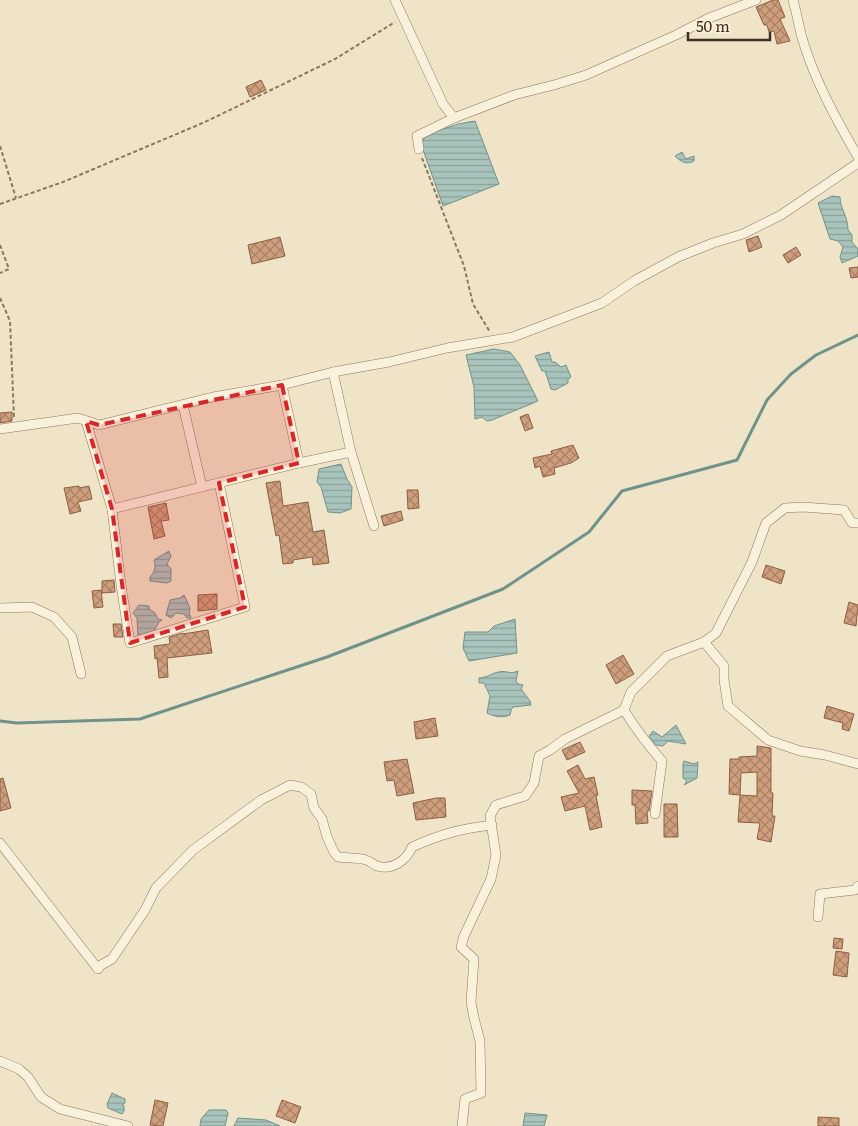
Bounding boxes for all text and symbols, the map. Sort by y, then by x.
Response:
scale bar [688,10,770,42]
text: 50 m [696,14,730,37]

